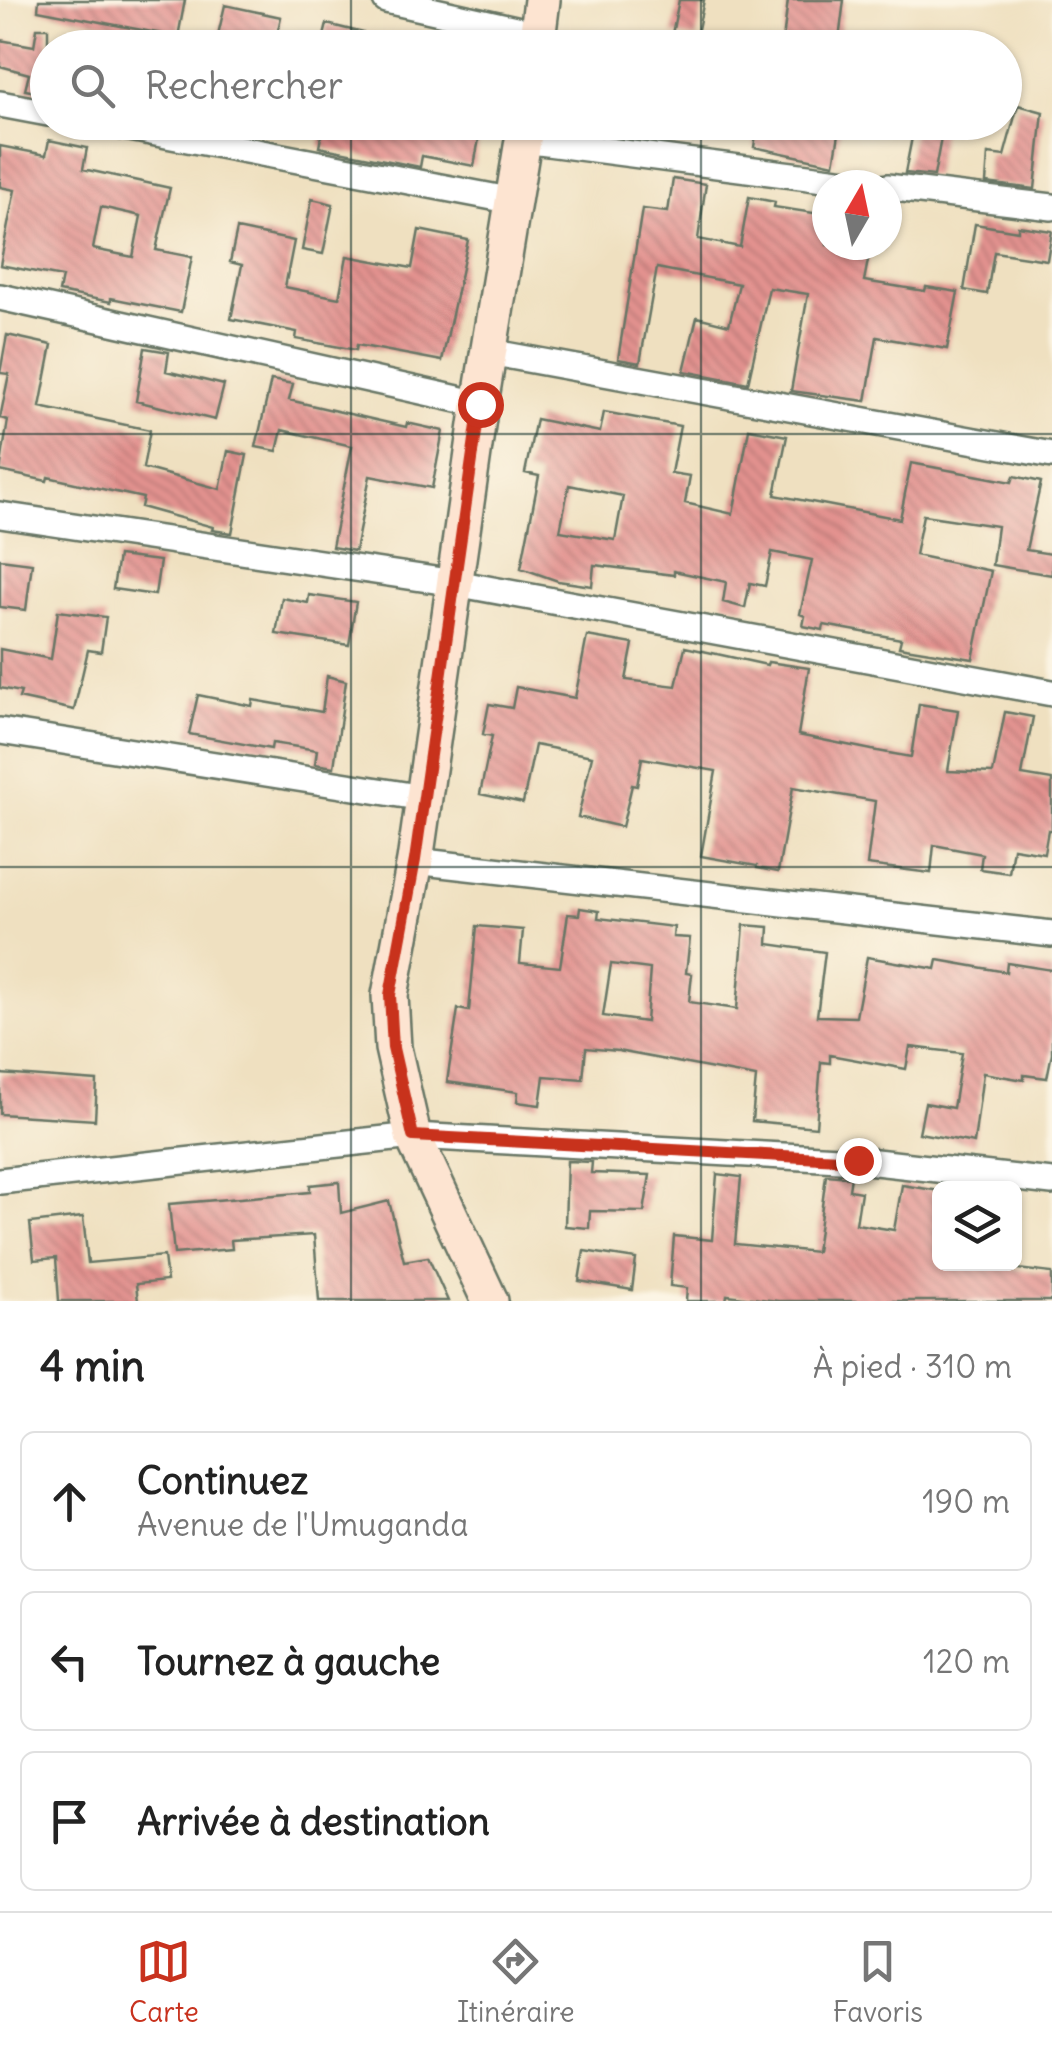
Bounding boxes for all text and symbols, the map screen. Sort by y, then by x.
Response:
search box [30,30,1022,140]
icon: search [65,58,120,113]
text: Rechercher [145,62,343,109]
north arrow [812,170,902,260]
route start [458,382,504,428]
route end [836,1138,882,1184]
map controls [932,1181,1022,1271]
button: layers [932,1181,1022,1271]
text: 4 min [40,1340,145,1392]
text: À pied · 310 m [813,1346,1012,1387]
text: Continuez [137,1457,308,1504]
icon: ahead [42,1474,97,1529]
text: 190 m [922,1481,1010,1522]
text: Avenue de l'Umuganda [137,1504,468,1545]
icon: left [42,1634,97,1689]
text: Tournez à gauche [137,1638,440,1685]
text: 120 m [923,1641,1010,1682]
icon: arrive [42,1794,97,1849]
text: Arrivée à destination [137,1798,490,1845]
tab: Carte [129,1934,199,2030]
tab: Itinéraire [457,1934,575,2030]
tab: Favoris [833,1934,923,2030]

